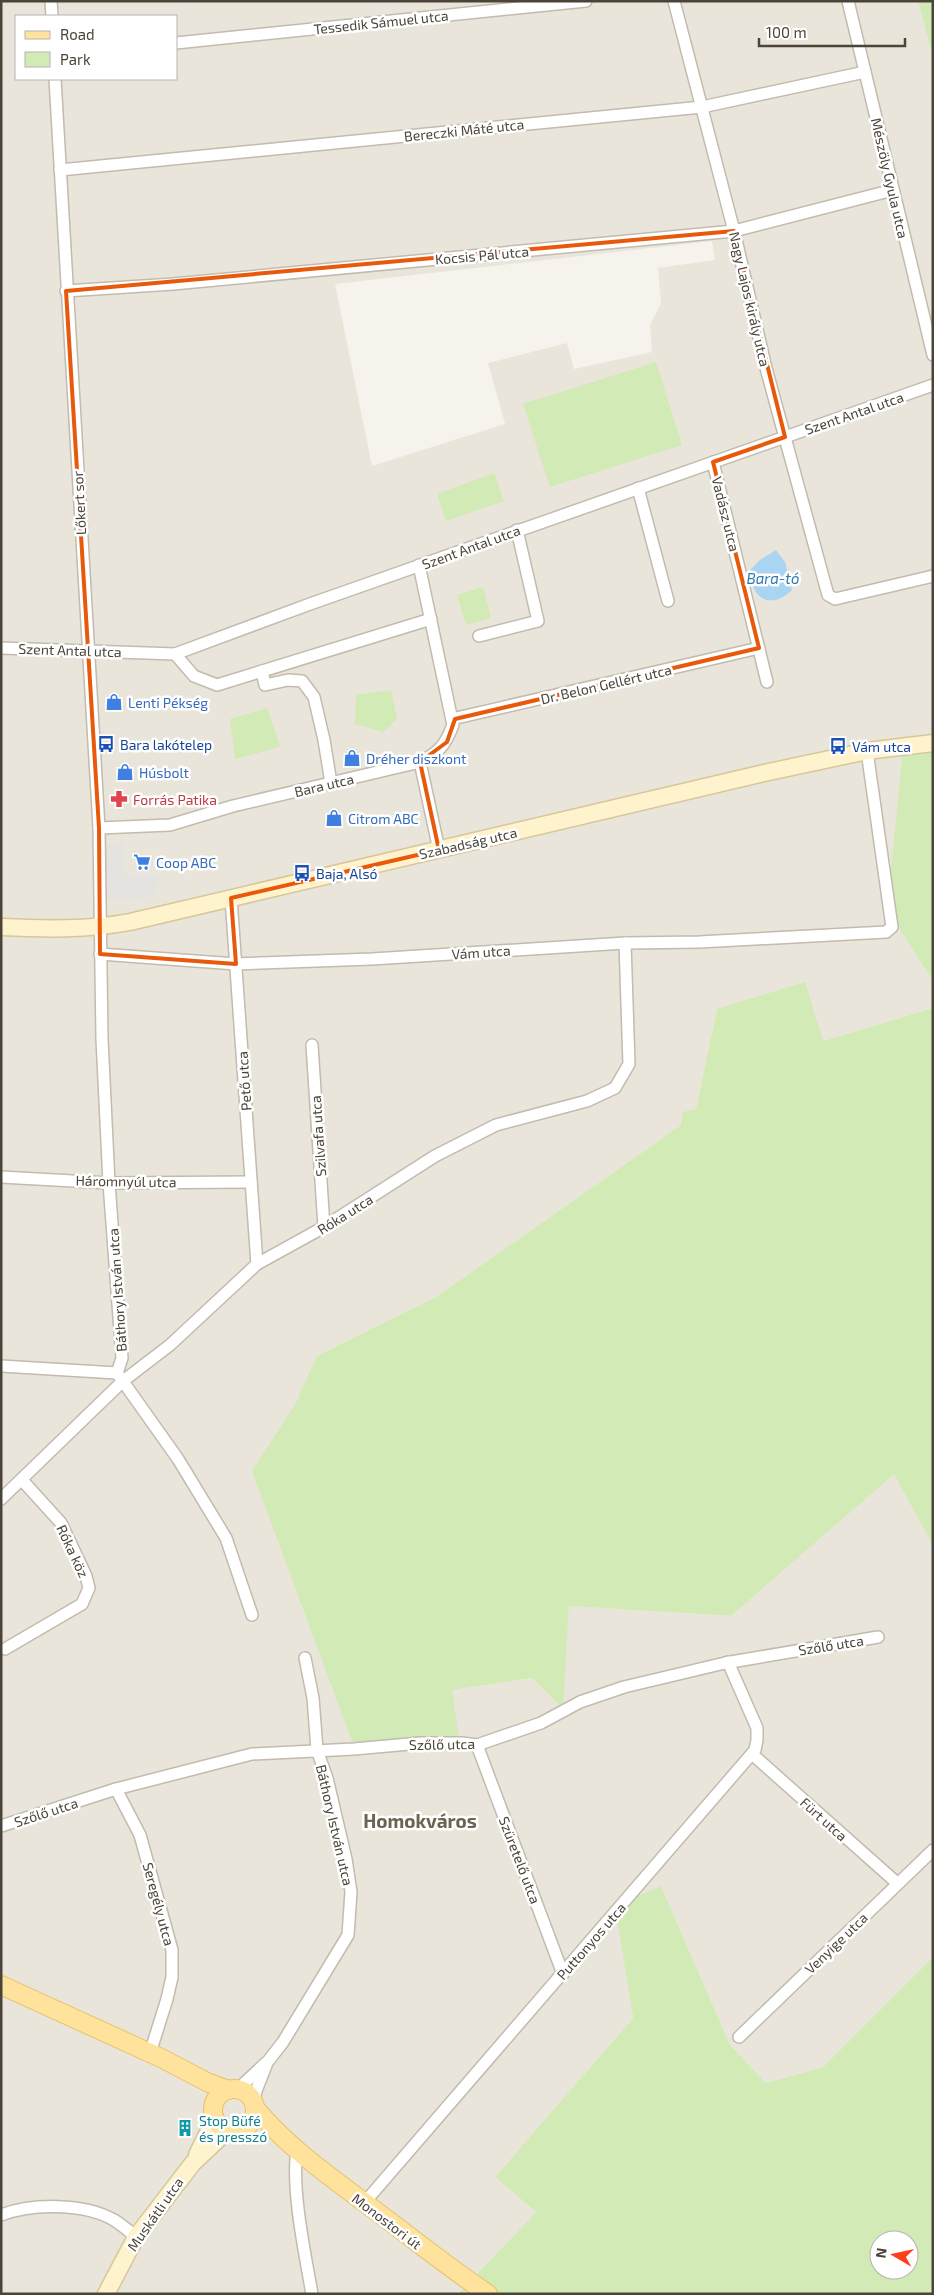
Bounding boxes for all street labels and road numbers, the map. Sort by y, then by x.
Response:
street label: Tessedik Sámuel utca [313,6,449,38]
street label: Bereczki Máté utca [403,115,525,145]
street label: Mészöly Gyula utca [868,116,912,240]
street label: Nagy Lajos király utca [726,230,774,368]
street label: Kocsis Pál utca [434,242,530,268]
street label: Szent Antal utca [802,388,906,438]
street label: Lőkert sor [69,470,89,536]
street label: Vadász utca [708,475,744,553]
street label: Szent Antal utca [420,521,522,573]
street label: Szent Antal utca [18,640,122,660]
street label: Dr. Belon Gellért utca [539,661,673,707]
street label: Bara utca [293,770,355,800]
street label: Szabadság utca [417,823,519,863]
street label: Vám utca [451,941,511,963]
street label: Pető utca [233,1051,255,1111]
street label: Szilvafa utca [307,1095,329,1177]
street label: Háromnyúl utca [75,1172,177,1190]
street label: Róka utca [314,1190,376,1238]
street label: Báthory István utca [104,1228,130,1352]
street label: Róka köz [53,1522,93,1580]
street label: Szőlő utca [797,1631,865,1659]
street label: Szőlő utca [409,1735,475,1753]
street label: Báthory István utca [313,1763,357,1887]
street label: Szőlő utca [12,1794,80,1830]
street label: Fürt utca [797,1794,851,1844]
street label: Szüretelő utca [496,1814,544,1906]
street label: Seregély utca [140,1860,178,1948]
street label: Puttonyos utca [553,1899,629,1983]
street label: Venyige utca [801,1909,871,1977]
street label: Muskátli utca [123,2174,187,2254]
street label: Monostori út [349,2189,425,2253]

